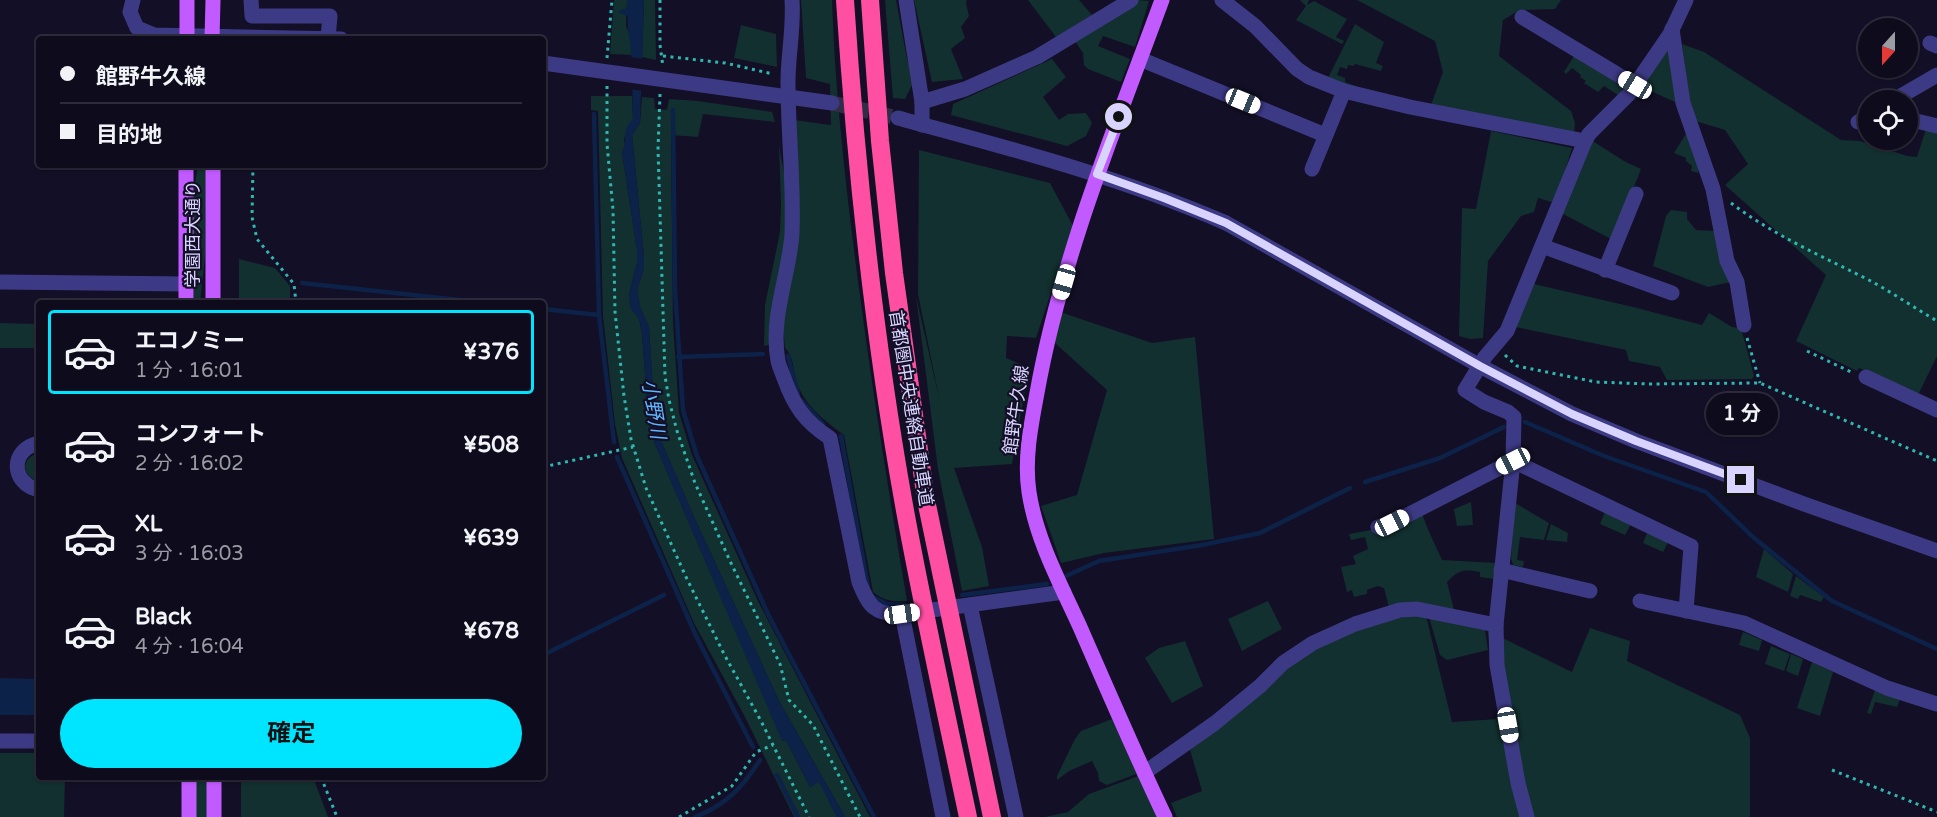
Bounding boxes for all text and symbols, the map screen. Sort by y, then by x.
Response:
north arrow [1858,18,1918,78]
map controls [1858,18,1918,150]
text: 館野牛久線 [96,64,206,90]
car [1615,68,1655,102]
car [1223,86,1263,116]
button: locate [1858,90,1918,150]
route start [1105,103,1132,130]
text: 目的地 [96,122,162,148]
street label: 学園西大通り [182,180,204,288]
car [1050,262,1078,302]
street label: 首都圏中央連絡自動車道 [885,308,937,508]
icon: car [63,325,117,379]
text: エコノミー [135,328,245,354]
text: ¥376 [463,339,519,365]
text: 1 分 · 16:01 [135,359,244,383]
street label: 館野牛久線 [999,364,1033,456]
water label: 小野川 [636,378,670,443]
callout: 1 分 [1705,393,1777,435]
text: 1 分 [1723,402,1761,426]
icon: car [63,418,117,472]
text: コンフォート [135,421,266,447]
text: ¥508 [463,432,519,458]
car [1493,445,1533,477]
text: 2 分 · 16:02 [135,452,244,476]
route end [1727,466,1754,493]
car [1372,507,1412,539]
icon: car [63,511,117,565]
text: XL [135,511,162,537]
text: ¥639 [463,525,519,551]
text: 3 分 · 16:03 [135,542,244,566]
car [883,603,921,625]
icon: car [63,604,117,658]
text: Black [135,604,192,630]
text: ¥678 [463,618,519,644]
text: 4 分 · 16:04 [135,635,244,659]
button: 確定 [60,699,522,768]
car [1496,706,1520,744]

